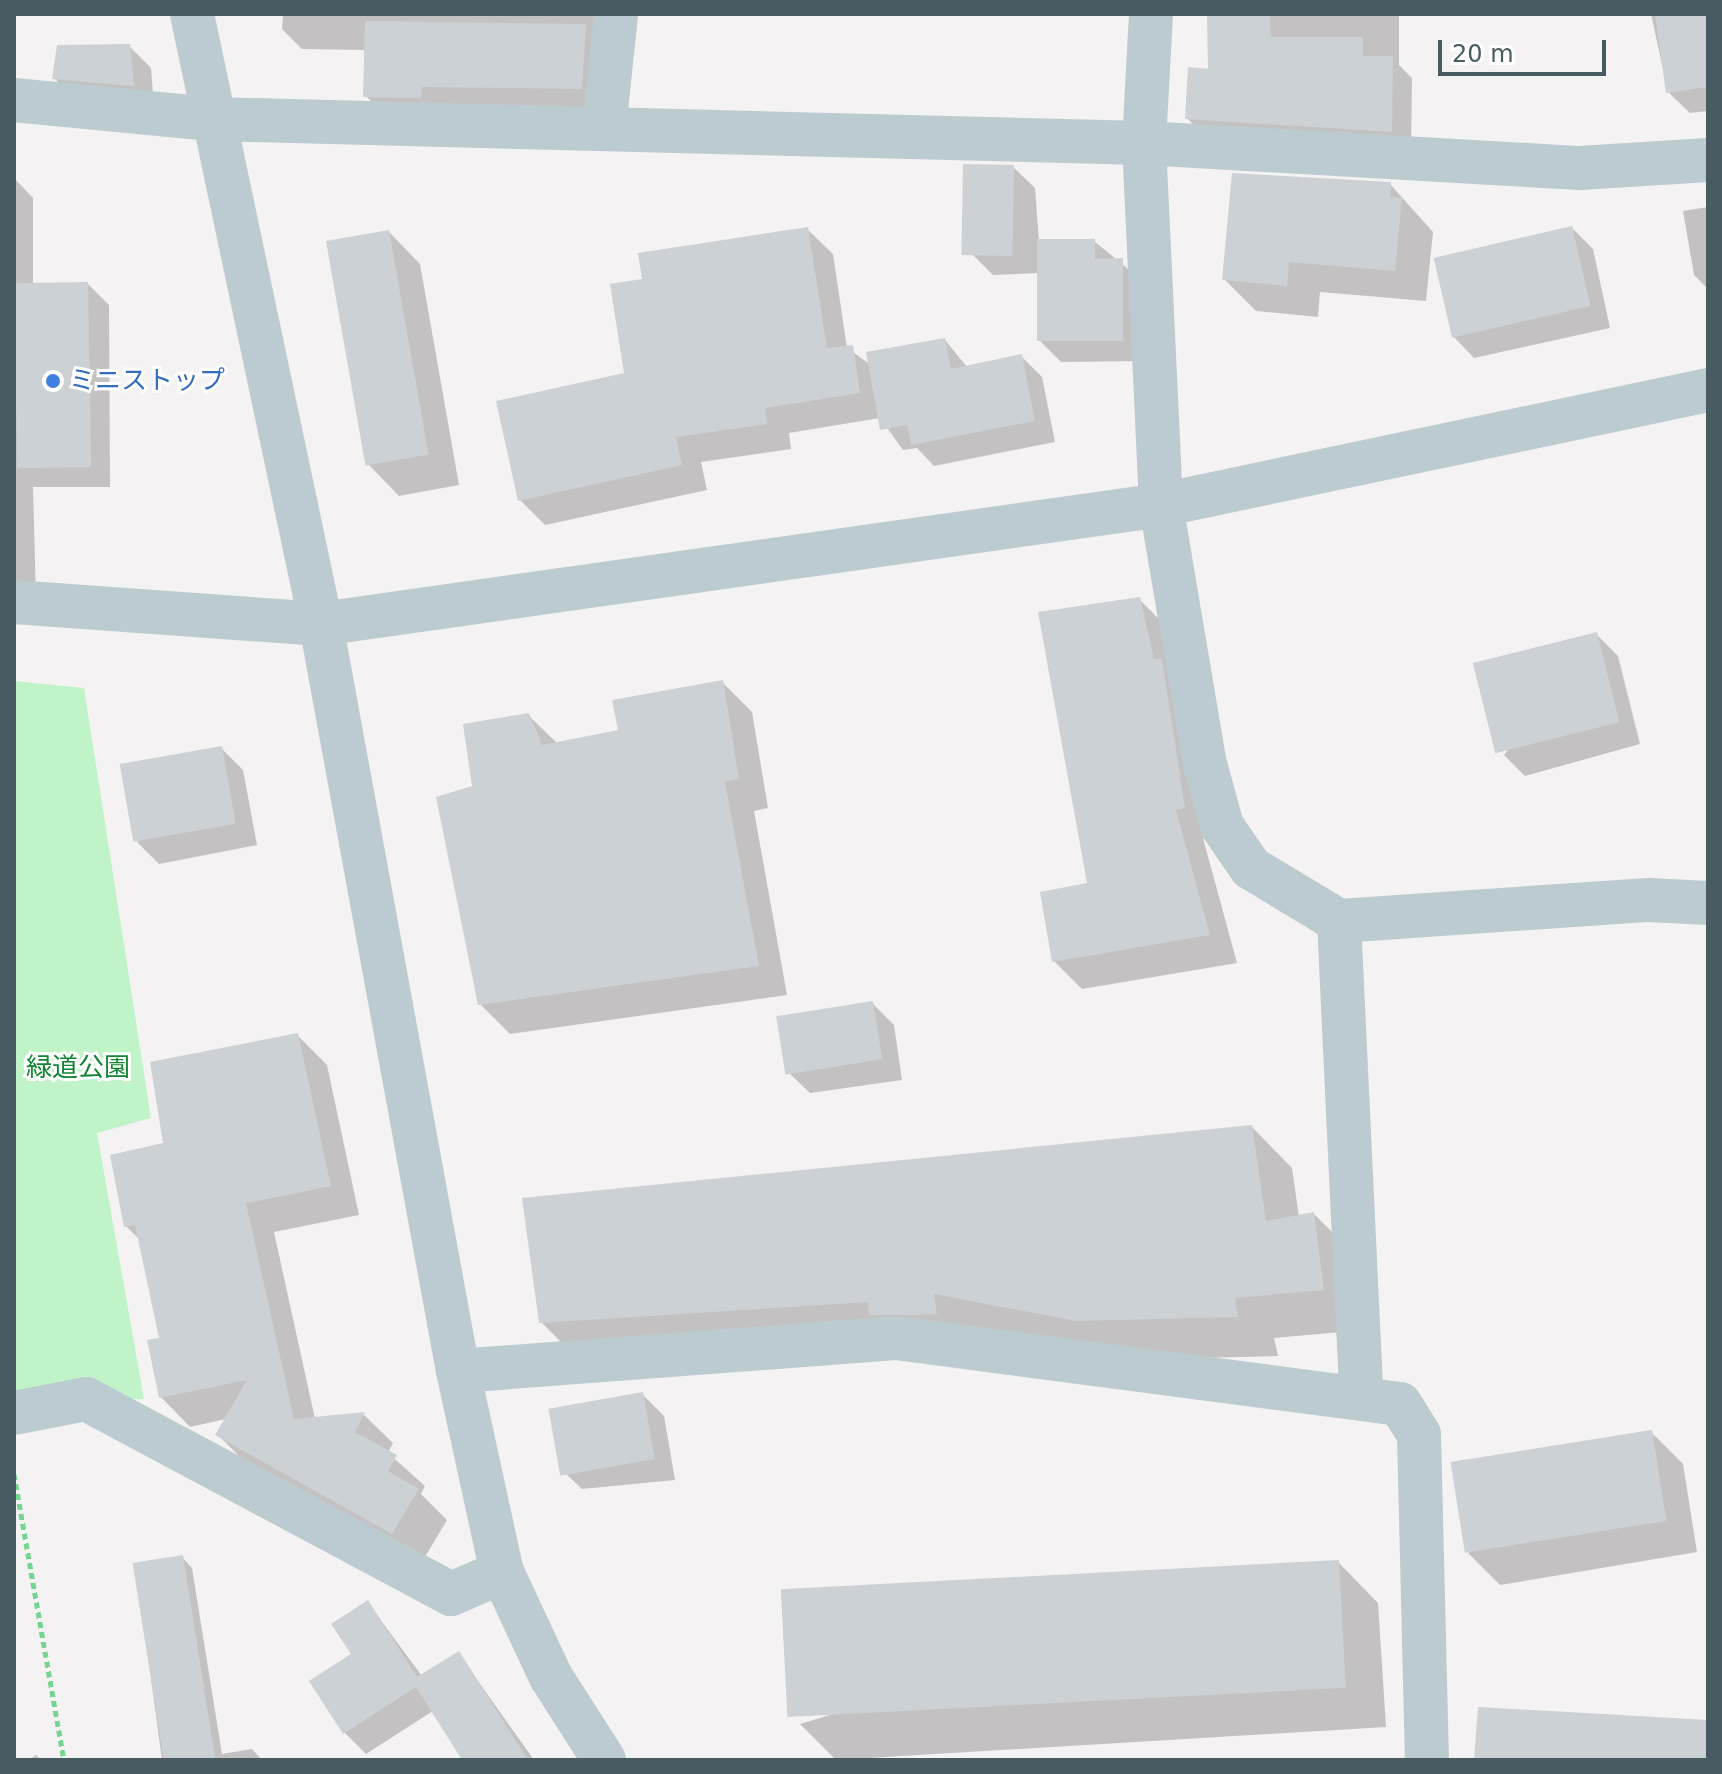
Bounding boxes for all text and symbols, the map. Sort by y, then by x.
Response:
scale bar [1442,24,1610,74]
text: 20 m [1452,40,1514,68]
place label: ミニストップ [69,365,225,397]
marker: ミニストップ [44,372,62,390]
park label: 緑道公園 [26,1052,130,1084]

